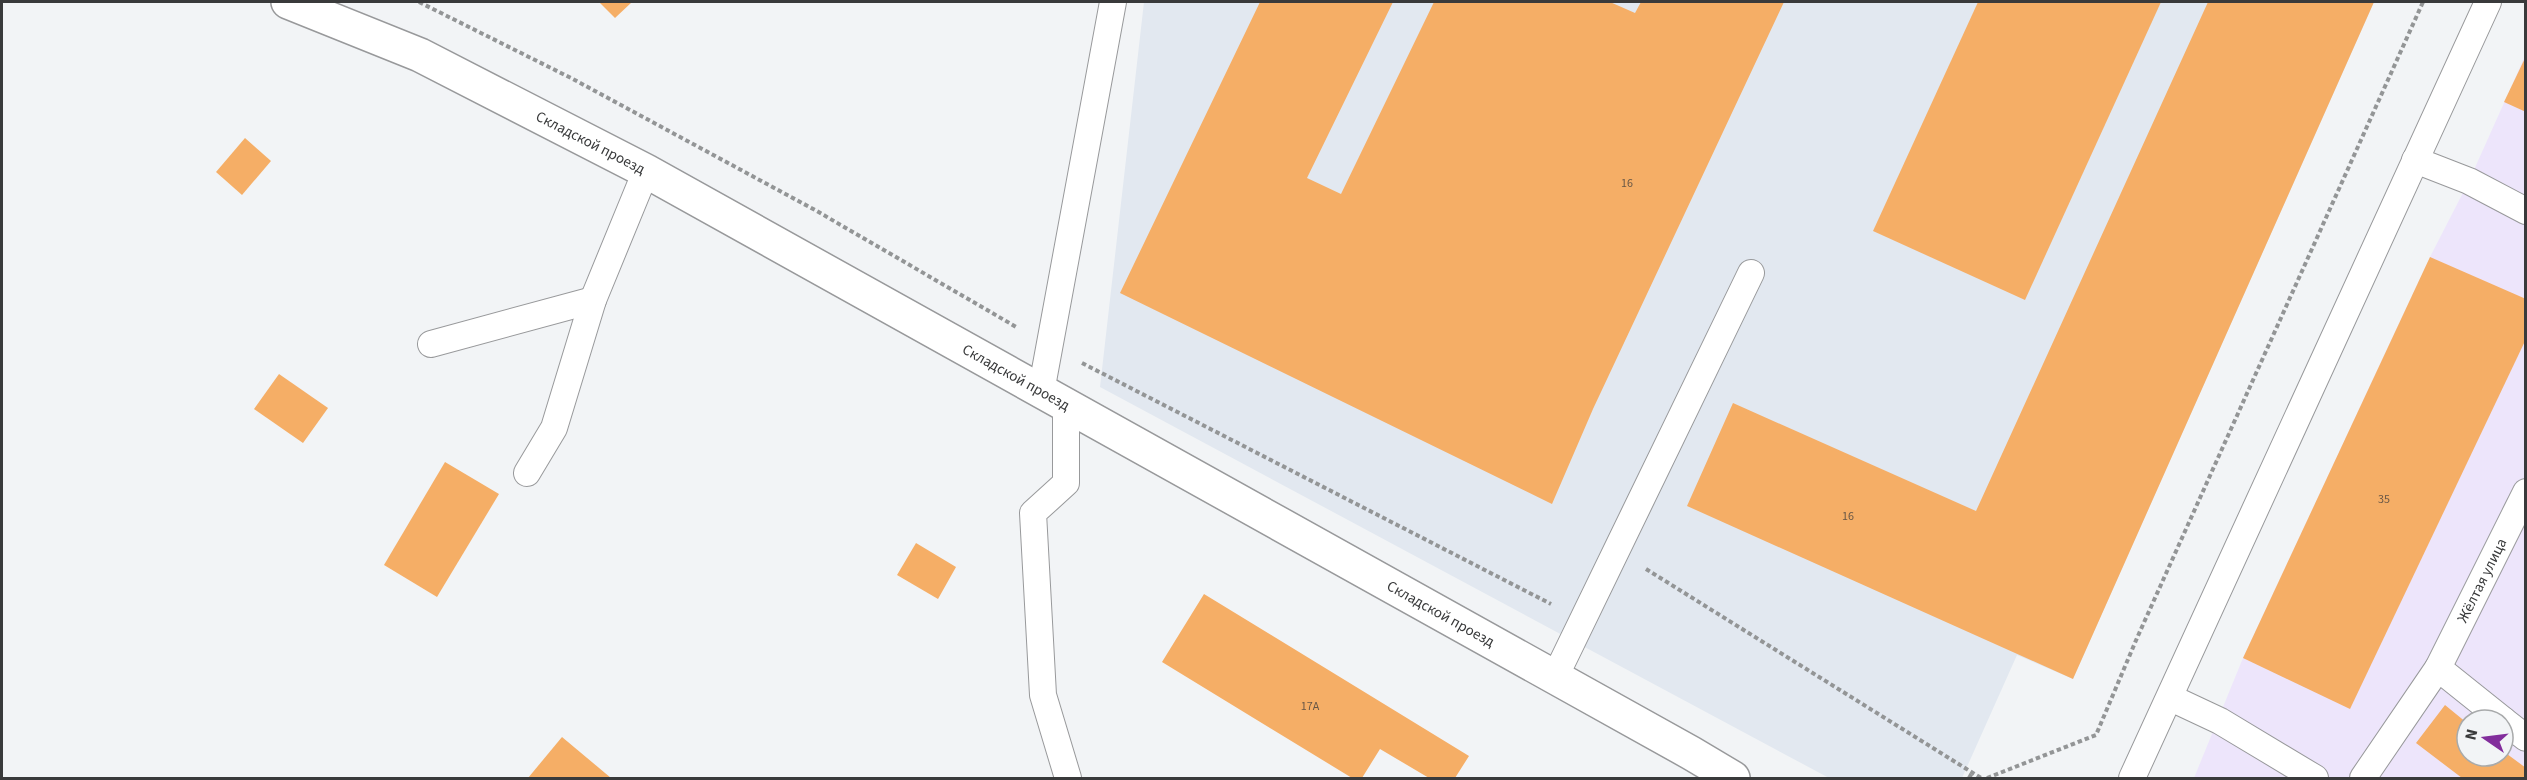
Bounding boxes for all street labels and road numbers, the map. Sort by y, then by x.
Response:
street label: Складской проезд [532,106,649,179]
street label: Складской проезд [959,339,1074,416]
street label: Жёлтая улица [2452,534,2512,626]
street label: Складской проезд [1383,575,1498,652]

